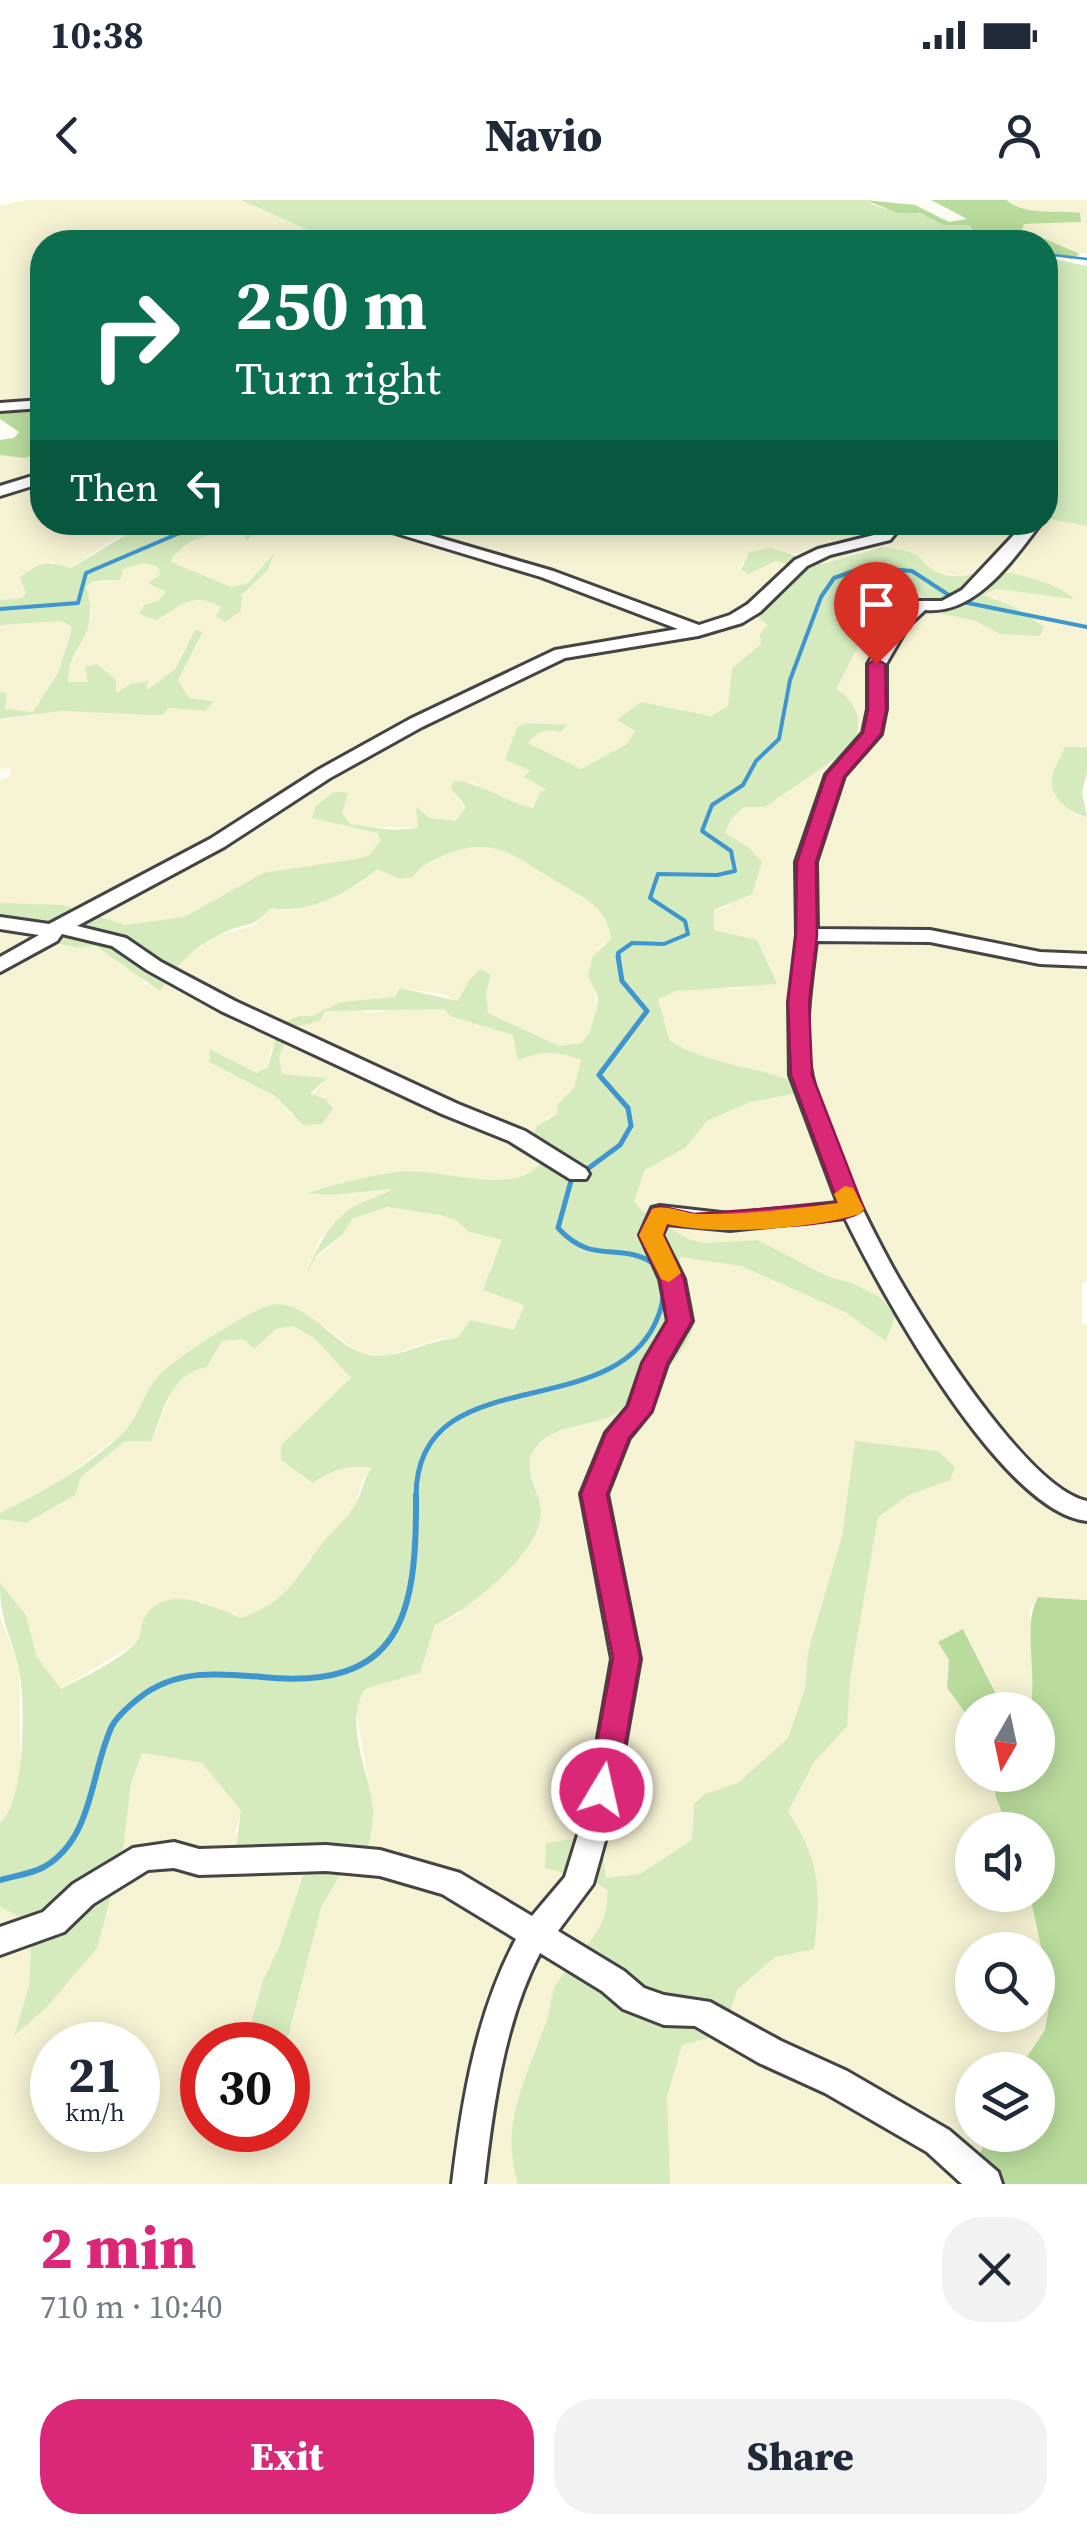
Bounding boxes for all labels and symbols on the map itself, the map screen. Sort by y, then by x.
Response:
pin [834,562,919,665]
north arrow [955,1692,1055,1792]
position arrow [550,1738,654,1842]
speed limit sign: 30 [180,2022,310,2152]

